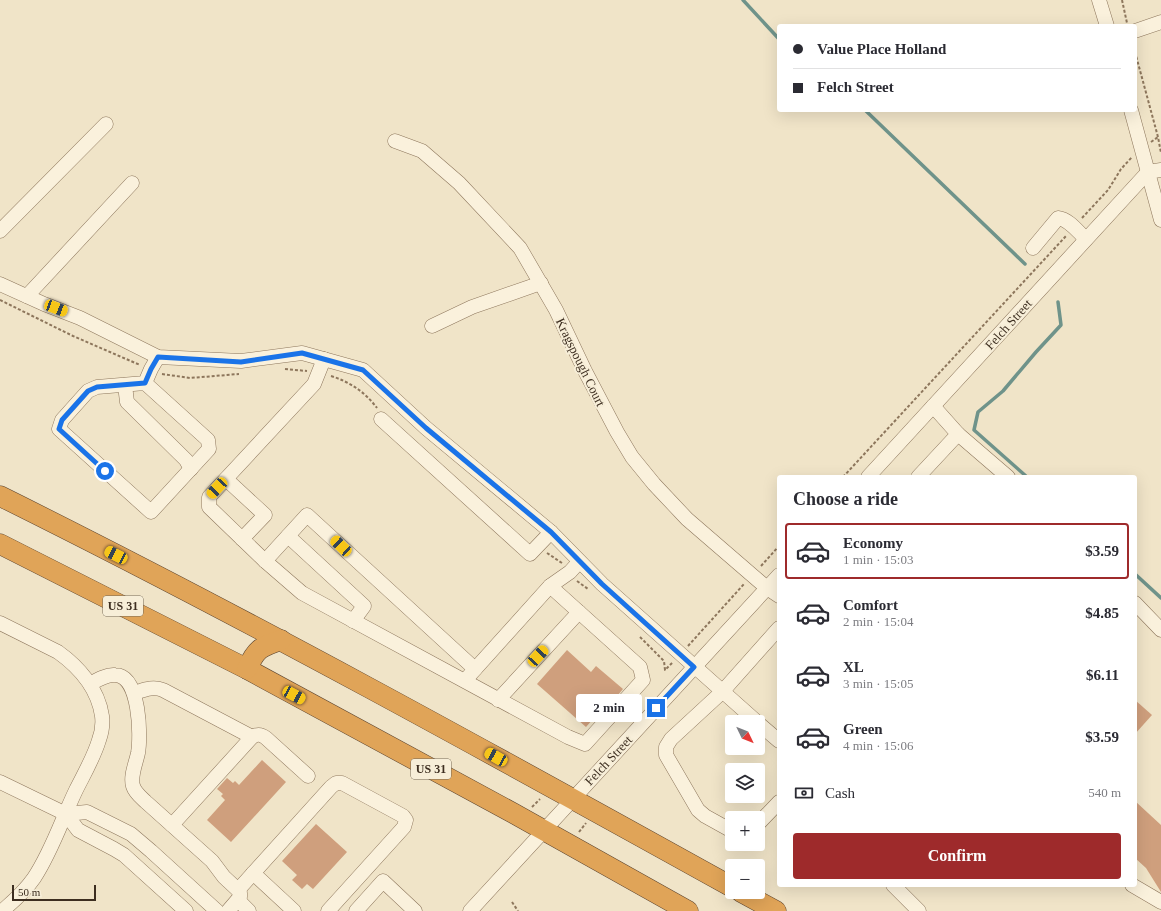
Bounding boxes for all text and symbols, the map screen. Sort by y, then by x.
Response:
text: Value Place Holland [817,41,946,57]
text: Felch Street [817,79,894,95]
street label: Felch Street [982,296,1035,353]
car [43,298,69,318]
street label: Kragspough Court [553,316,609,409]
route start [96,462,114,480]
car [204,475,230,501]
text: Choose a ride [793,489,898,509]
car [328,533,354,559]
icon: car [795,533,831,569]
text: Economy [843,535,903,551]
text: $3.59 [1085,543,1119,559]
car [103,544,129,566]
text: 1 min · 15:03 [843,552,913,567]
icon: car [795,595,831,631]
road number: US 31 [103,596,143,616]
text: Comfort [843,597,898,613]
text: $4.85 [1085,605,1119,621]
text: 2 min · 15:04 [843,614,913,629]
car [525,643,551,669]
icon: car [795,657,831,693]
text: XL [843,659,864,675]
text: $6.11 [1086,667,1119,683]
text: 3 min · 15:05 [843,676,913,691]
car [281,684,307,706]
callout: 2 min [576,694,642,722]
route end [647,699,665,717]
text: 2 min [593,700,625,715]
north arrow [725,715,765,755]
map controls [725,715,765,899]
icon: car [795,719,831,755]
text: Green [843,721,883,737]
text: $3.59 [1085,729,1119,745]
street label: Felch Street [582,732,635,788]
text: 4 min · 15:06 [843,738,913,753]
car [483,746,509,768]
road number: US 31 [411,759,451,779]
button: layers [725,763,765,803]
icon: cash [793,782,815,804]
text: Cash [825,785,855,801]
text: 540 m [1088,785,1121,800]
button: + [725,811,765,851]
button: Confirm [793,833,1121,879]
button: − [725,859,765,899]
scale bar [12,883,96,902]
text: 50 m [18,886,40,898]

